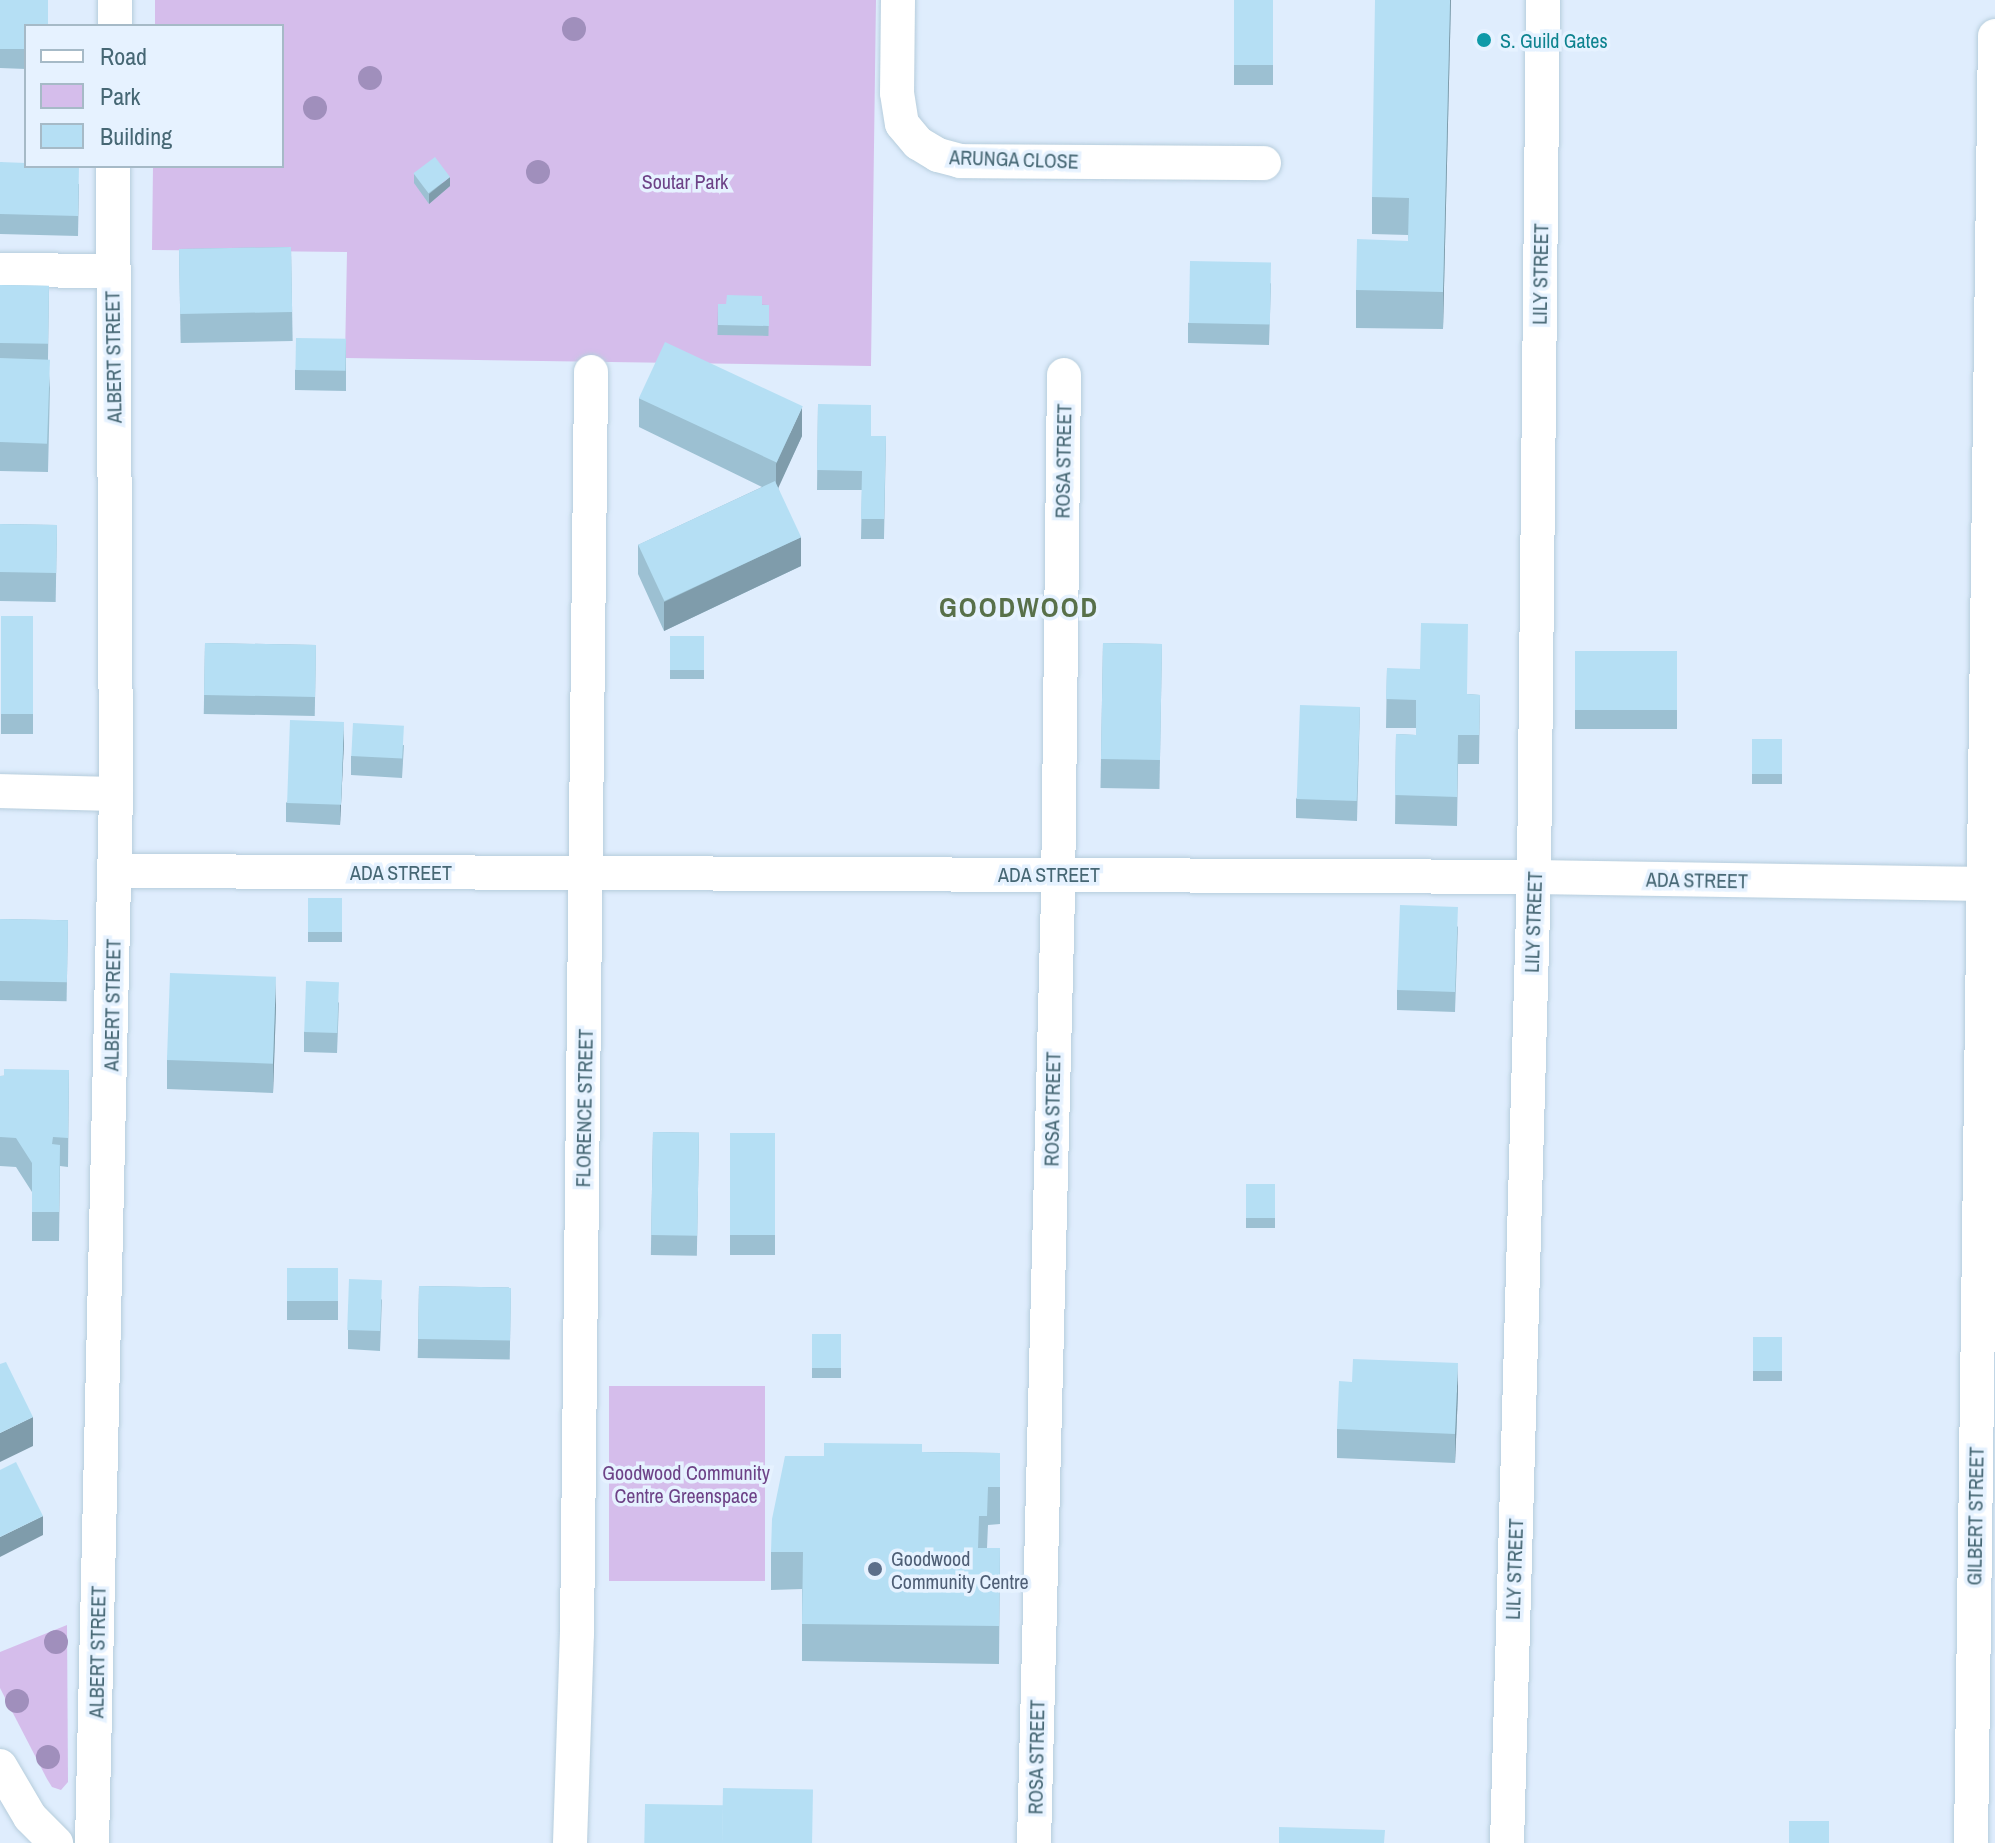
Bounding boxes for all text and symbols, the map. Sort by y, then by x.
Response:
legend [24,24,284,168]
place label: S. Guild Gates [1500,28,1608,52]
marker: S. Guild Gates [1475,31,1493,49]
text: Road [100,40,147,72]
text: Park [100,80,140,112]
text: Building [100,120,172,152]
street label: ARUNGA CLOSE [948,145,1080,173]
park label: Soutar Park [642,169,728,193]
street label: LILY STREET [1527,223,1553,325]
street label: ALBERT STREET [100,290,126,424]
street label: ROSA STREET [1050,403,1076,519]
district label: GOODWOOD [939,590,1099,624]
street label: ADA STREET [350,860,452,884]
street label: ADA STREET [998,862,1100,886]
street label: ADA STREET [1645,867,1749,893]
street label: LILY STREET [1519,871,1547,973]
street label: ALBERT STREET [99,938,125,1072]
street label: FLORENCE STREET [571,1029,597,1187]
street label: ROSA STREET [1039,1051,1065,1167]
street label: GILBERT STREET [1962,1446,1988,1586]
park label: Goodwood Community Centre Greenspace [602,1461,770,1508]
street label: LILY STREET [1500,1518,1528,1620]
place label: Goodwood Community Centre [891,1546,1029,1593]
marker: Goodwood Community Centre [866,1560,884,1578]
street label: ALBERT STREET [84,1585,110,1719]
street label: ROSA STREET [1023,1699,1049,1815]

